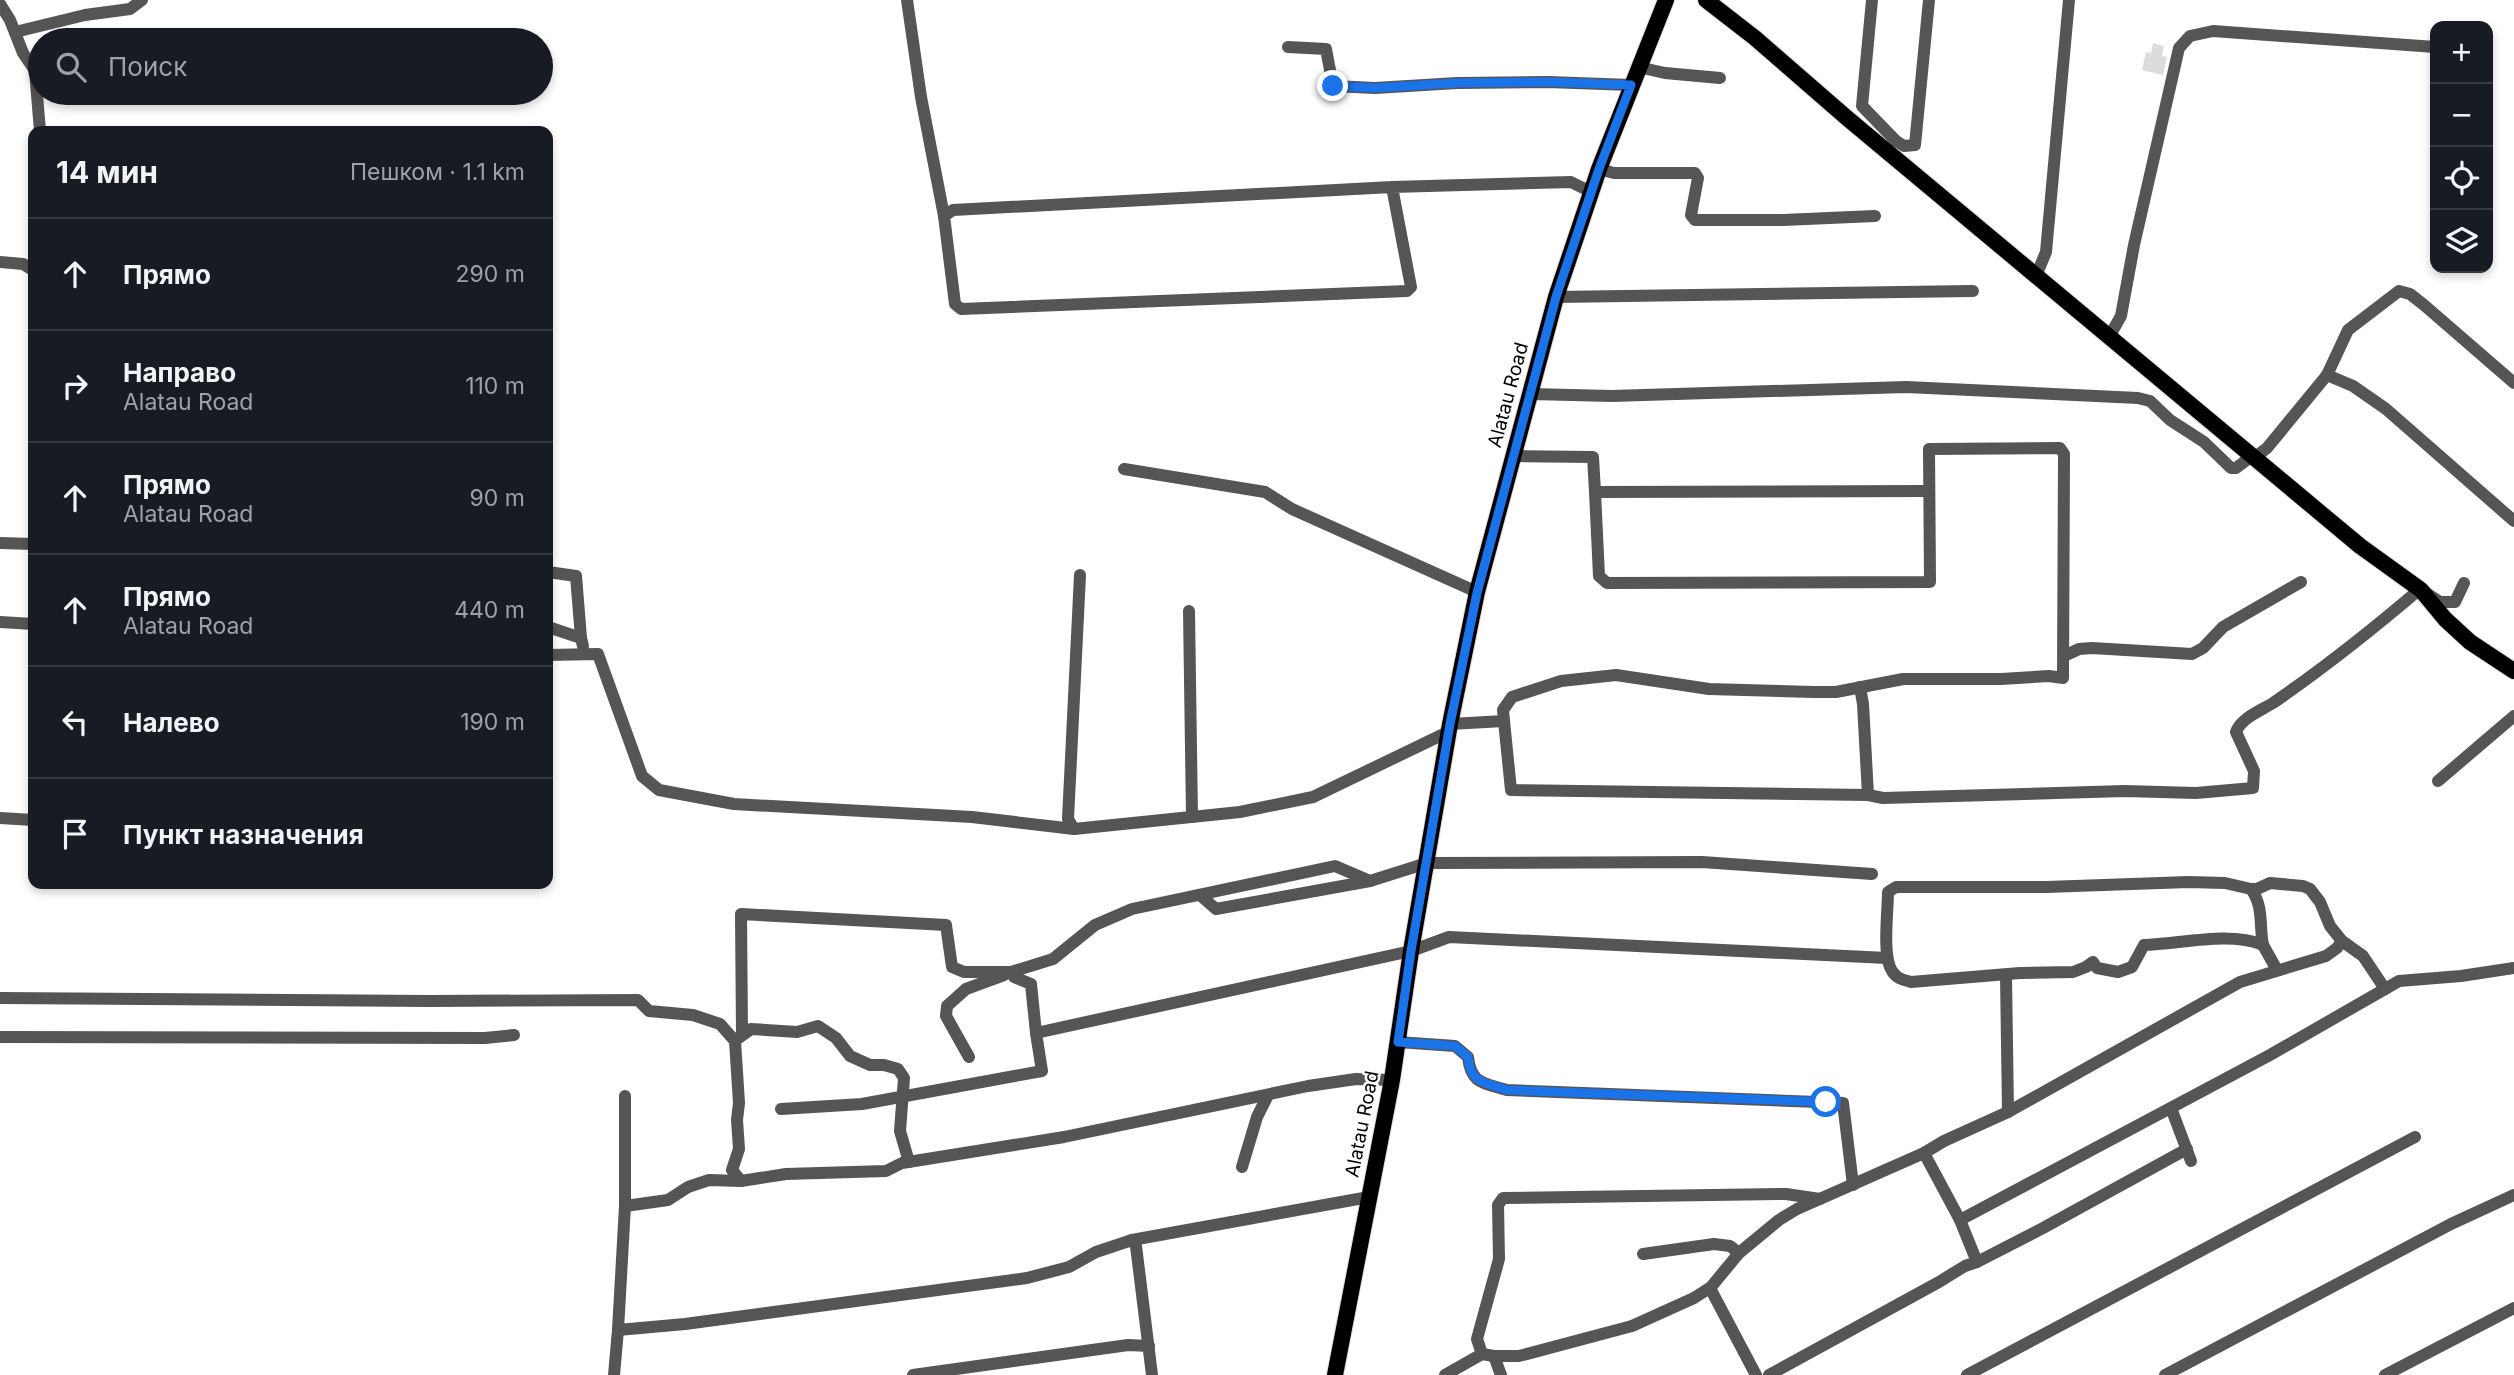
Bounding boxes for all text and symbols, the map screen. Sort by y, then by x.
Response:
map controls [2430,21,2493,273]
button: + [2430,21,2493,84]
search box [28,28,553,105]
icon: search [52,48,90,86]
text: Поиск [108,51,187,82]
route end [1317,70,1348,101]
button: − [2430,84,2493,147]
button: locate [2430,147,2493,210]
text: 14 мин [56,154,158,190]
text: Пешком · 1.1 km [350,158,525,186]
button: layers [2430,210,2493,273]
icon: ahead [56,255,94,293]
text: Прямо [123,259,211,290]
text: 290 m [456,260,525,288]
street label: Alatau Road [1483,340,1533,450]
text: Направо [123,357,236,388]
icon: right [56,367,94,405]
text: 110 m [465,372,525,400]
text: Alatau Road [123,388,253,416]
text: Прямо [123,469,211,500]
icon: ahead [56,479,94,517]
text: 90 m [470,484,525,512]
text: Alatau Road [123,500,253,528]
text: Прямо [123,581,211,612]
icon: ahead [56,591,94,629]
text: 440 m [454,596,525,624]
text: Alatau Road [123,612,253,640]
icon: left [56,703,94,741]
text: Налево [123,707,220,738]
text: 190 m [460,708,525,736]
icon: arrive [56,815,94,853]
text: Пункт назначения [123,819,364,850]
street label: Alatau Road [1340,1069,1384,1179]
route start [1810,1086,1841,1117]

